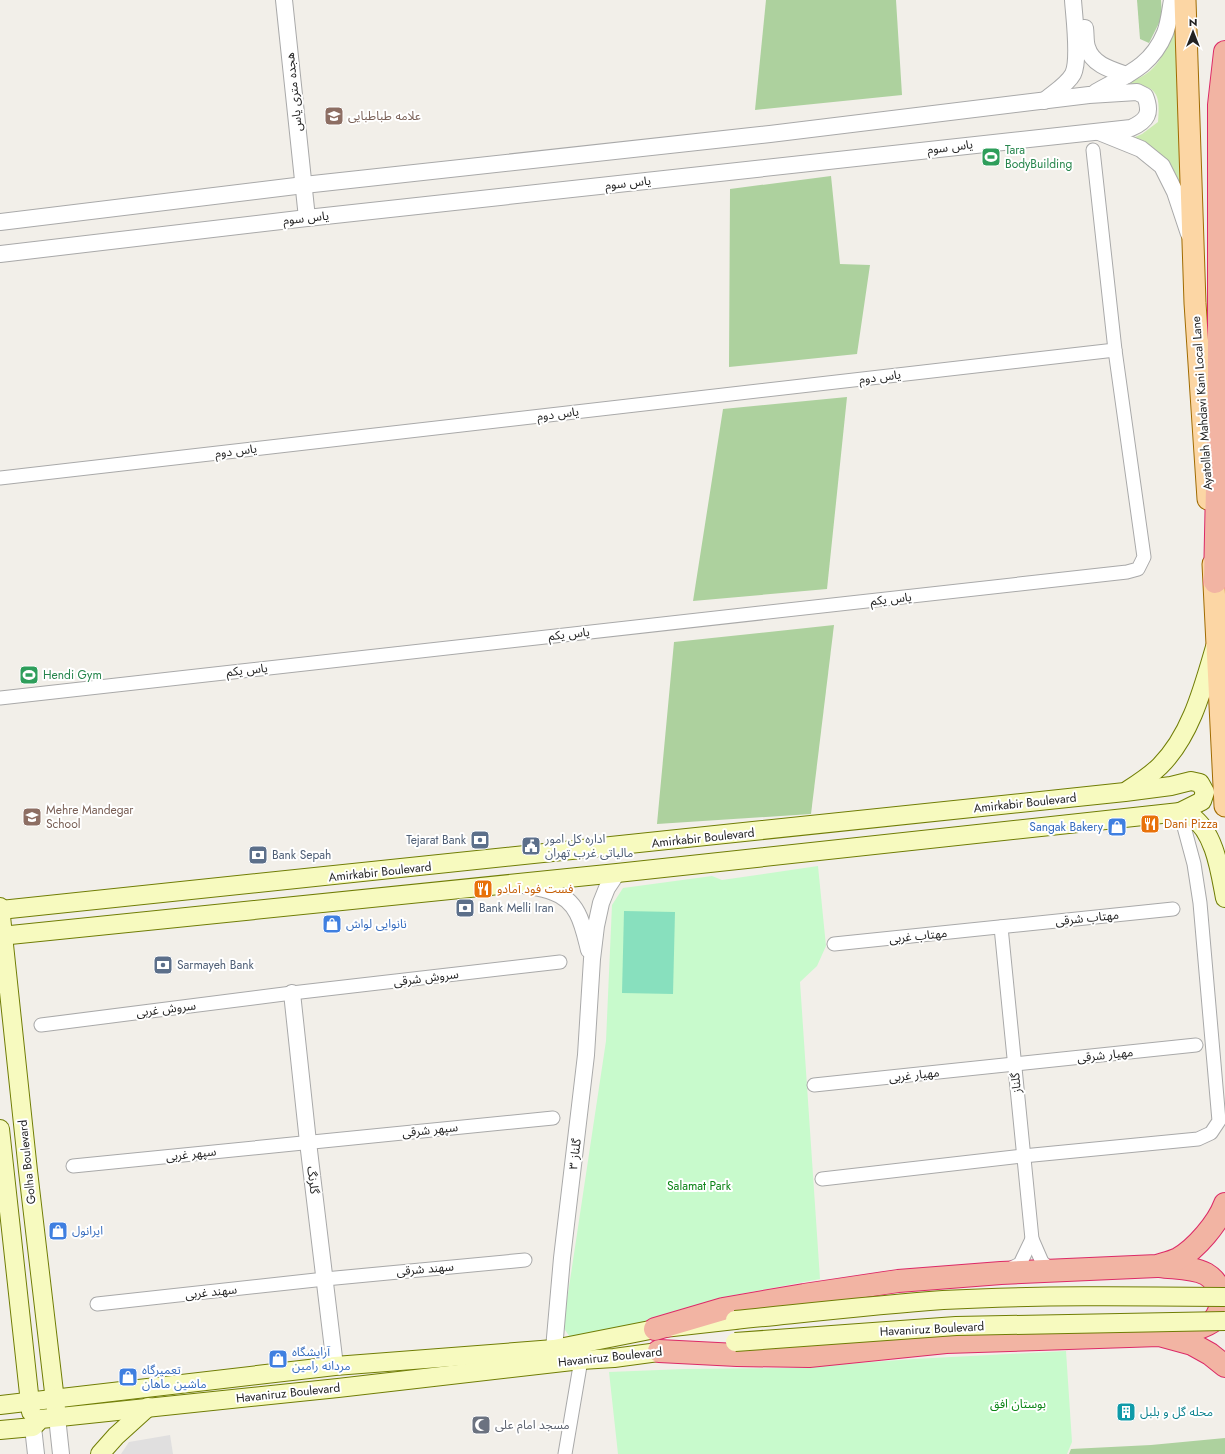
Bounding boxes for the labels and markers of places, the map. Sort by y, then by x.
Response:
school or university icon: علامه طباطبایی [323,105,345,127]
place label: علامه طباطبایی [348,107,421,125]
place label: Tara BodyBuilding [1005,141,1072,173]
sports icon: Tara BodyBuilding [980,146,1002,168]
sports icon: Hendi Gym [18,664,40,686]
place label: Hendi Gym [43,666,102,684]
place label: Mehre Mandegar School [46,801,134,833]
school or university icon: Mehre Mandegar School [21,806,43,828]
restaurant icon: Dani Pizza [1139,813,1161,835]
place label: Dani Pizza [1164,815,1218,833]
shop icon: Sangak Bakery [1106,816,1128,838]
place label: Sangak Bakery [1029,818,1104,836]
bank icon: Tejarat Bank [469,829,491,851]
place label: اداره کل امور مالیاتی غرب تهران [544,830,633,862]
place label: Tejarat Bank [406,831,467,849]
public building icon: اداره کل امور مالیاتی غرب تهران [520,835,542,857]
bank icon: Bank Sepah [247,844,269,866]
place label: Bank Sepah [272,846,331,864]
restaurant icon: فست فود آمادو [472,878,494,900]
place label: فست فود آمادو [497,880,573,898]
bank icon: Bank Melli Iran [454,897,476,919]
place label: Bank Melli Iran [479,899,554,917]
shop icon: نانوایی لواش [321,913,343,935]
place label: نانوایی لواش [346,915,407,933]
bank icon: Sarmayeh Bank [152,954,174,976]
place label: Sarmayeh Bank [177,956,254,974]
shop icon: ایرانول [47,1220,69,1242]
place label: ایرانول [72,1222,103,1240]
place label: آرایشگاه مردانه رامین [292,1343,350,1375]
shop icon: آرایشگاه مردانه رامین [267,1348,289,1370]
place label: تعمیرگاه ماشین ماهان [142,1361,206,1393]
shop icon: تعمیرگاه ماشین ماهان [117,1366,139,1388]
building icon: محله گل و بلبل [1115,1401,1137,1423]
place label: محله گل و بلبل [1140,1403,1213,1421]
mosque icon: مسجد امام علی [470,1414,492,1436]
place label: مسجد امام علی [495,1416,570,1434]

